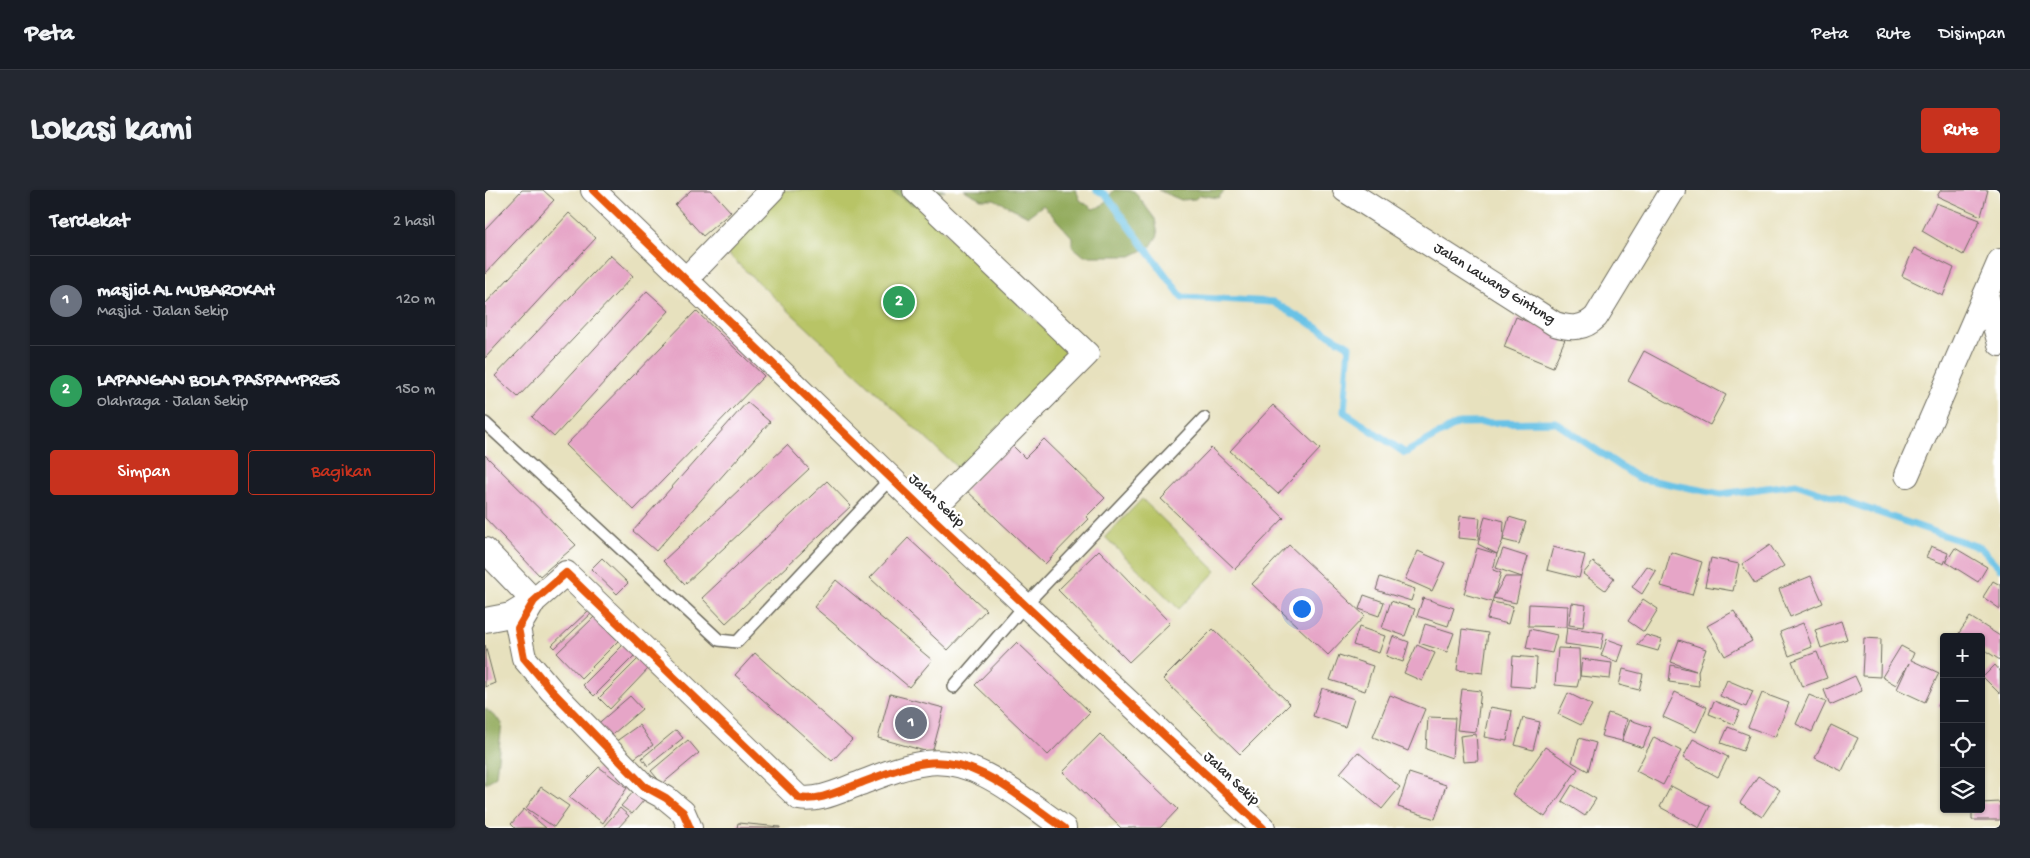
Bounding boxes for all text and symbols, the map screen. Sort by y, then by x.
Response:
text: Peta [25,20,74,49]
text: Peta [1812,24,1848,45]
text: Rute [1876,24,1911,45]
text: Disimpan [1939,24,2005,45]
button: Rute [1921,108,2000,153]
text: Lokasi kami [30,110,192,151]
text: Terdekat [50,210,129,235]
text: 2 hasil [393,213,435,232]
street label: Jalan Lawang Gintung [1430,239,1558,329]
text: masjid AL MUBAROKAH [97,280,275,303]
pin: 2 [883,283,915,321]
text: 1 [63,291,69,310]
text: 120 m [396,291,435,310]
text: Masjid · Jalan Sekip [97,303,228,322]
text: LAPANGAN BOLA PASPAMPRES [97,370,340,393]
text: 2 [62,381,70,400]
text: 150 m [396,381,435,400]
text: Olahraga · Jalan Sekip [97,393,248,412]
button: Simpan [50,450,238,495]
button: Bagikan [248,450,435,495]
street label: Jalan Sekip [904,470,968,532]
your location [1289,596,1315,622]
map controls [1940,633,1985,813]
button: + [1940,633,1985,678]
button: − [1940,678,1985,723]
pin: 1 [895,704,927,742]
button: locate [1940,723,1985,768]
street label: Jalan Sekip [1199,748,1263,810]
button: layers [1940,768,1985,813]

